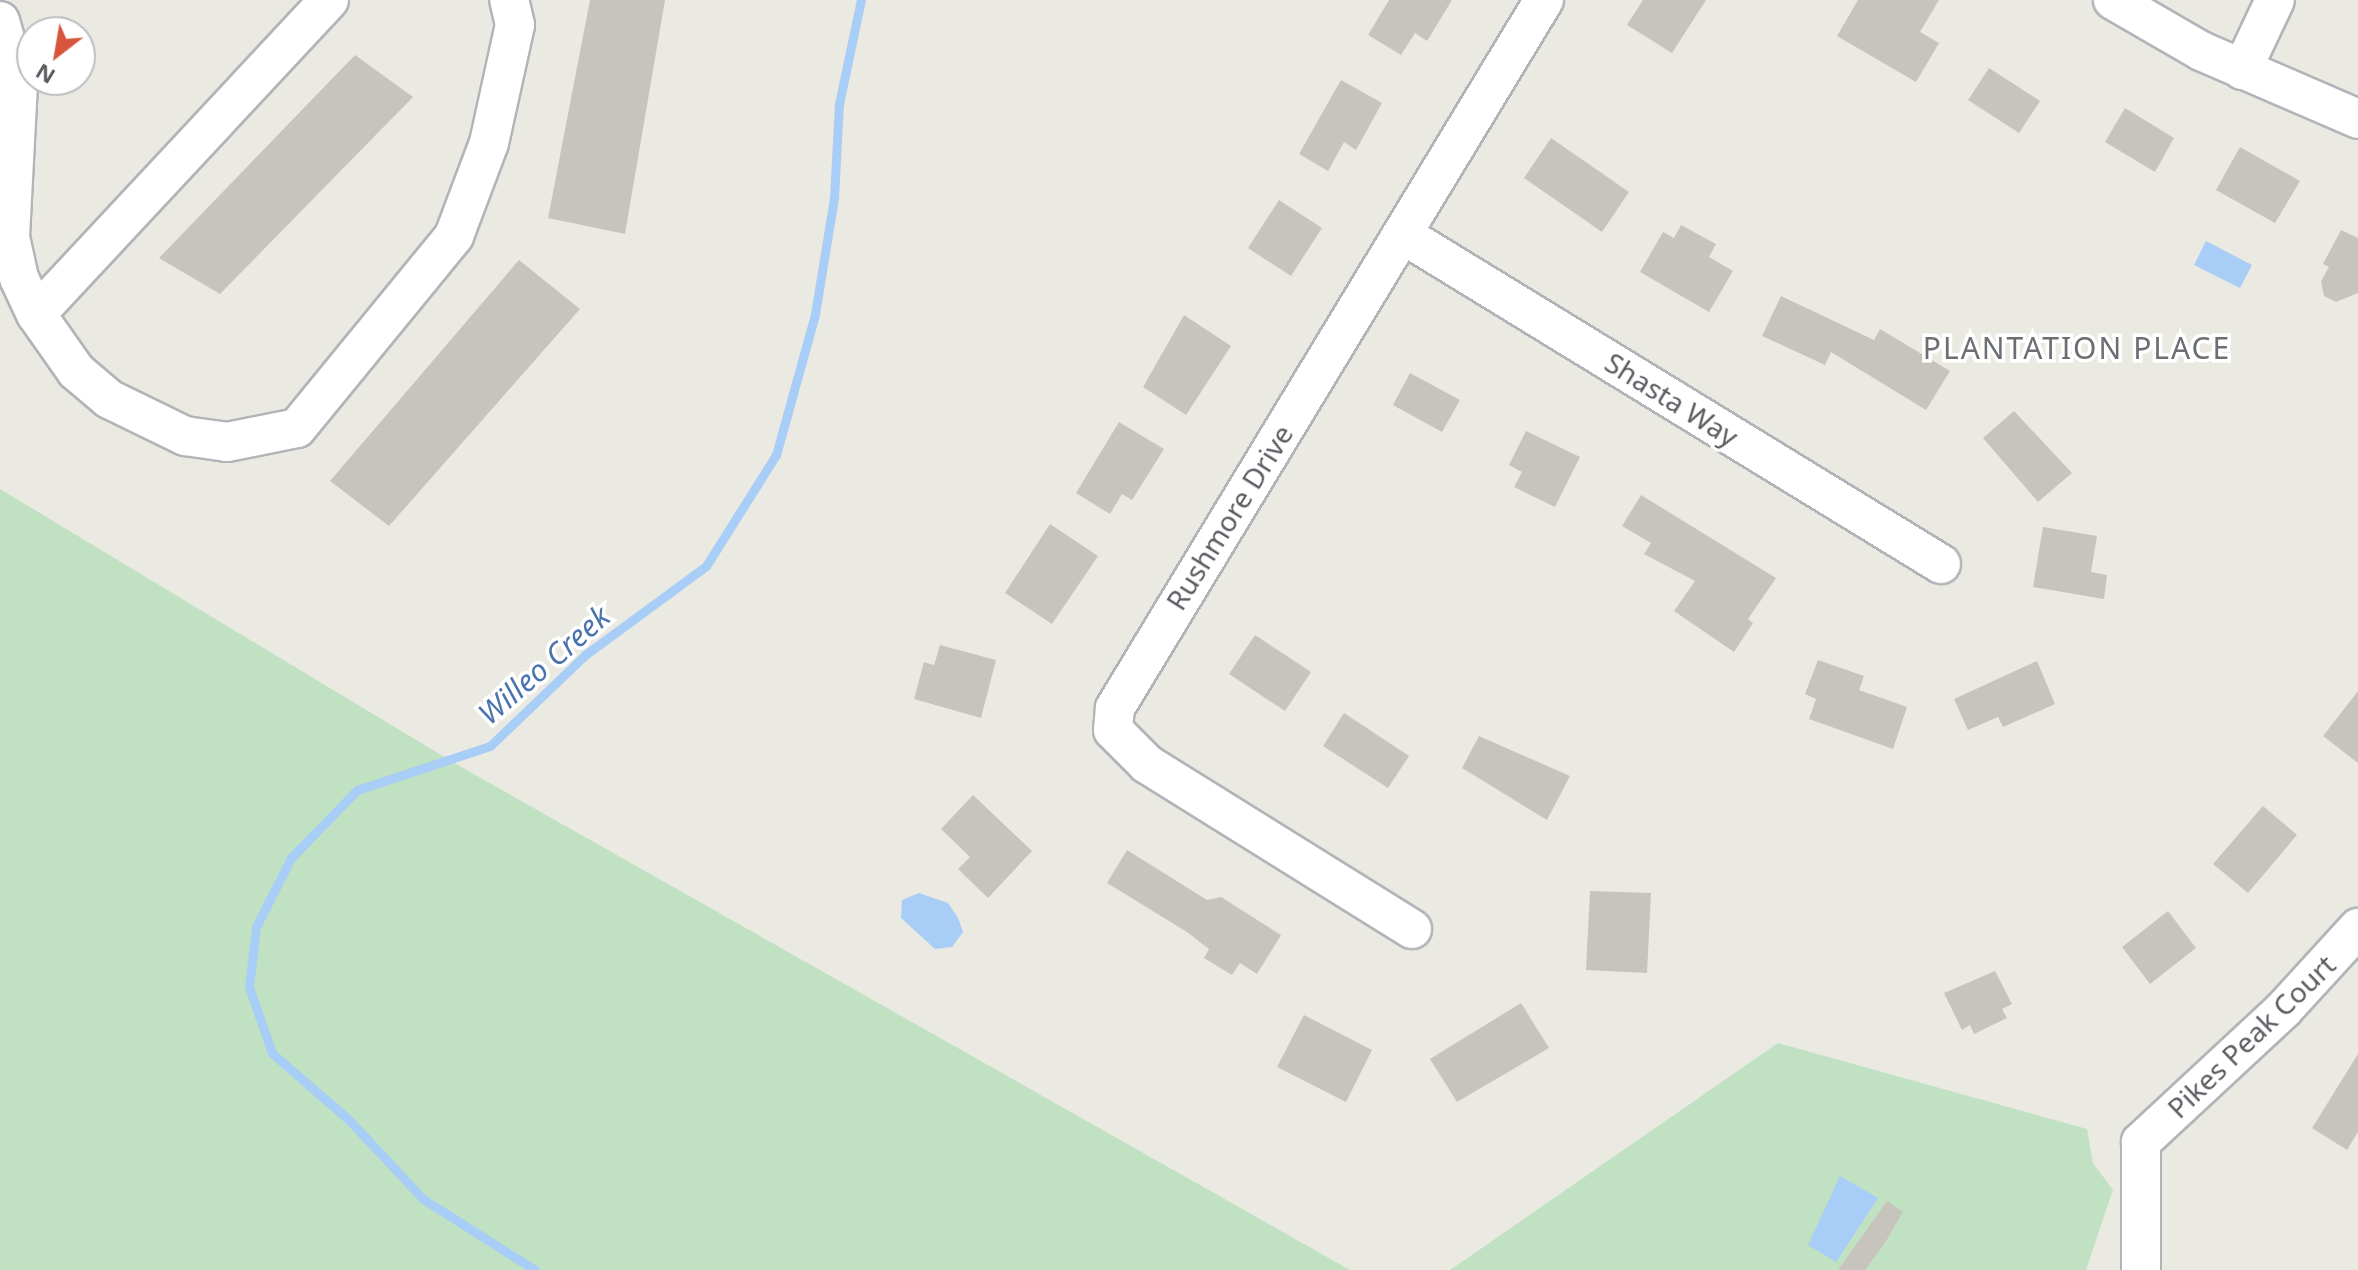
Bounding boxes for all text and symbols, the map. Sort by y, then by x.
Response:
north arrow [16,16,96,96]
text: N [29,57,60,92]
district label: PLANTATION PLACE [1923,330,2231,366]
street label: Shasta Way [1599,345,1745,453]
street label: Rushmore Drive [1159,418,1299,616]
water label: Willeo Creek [471,598,617,732]
street label: Pikes Peak Court [2160,948,2342,1124]

